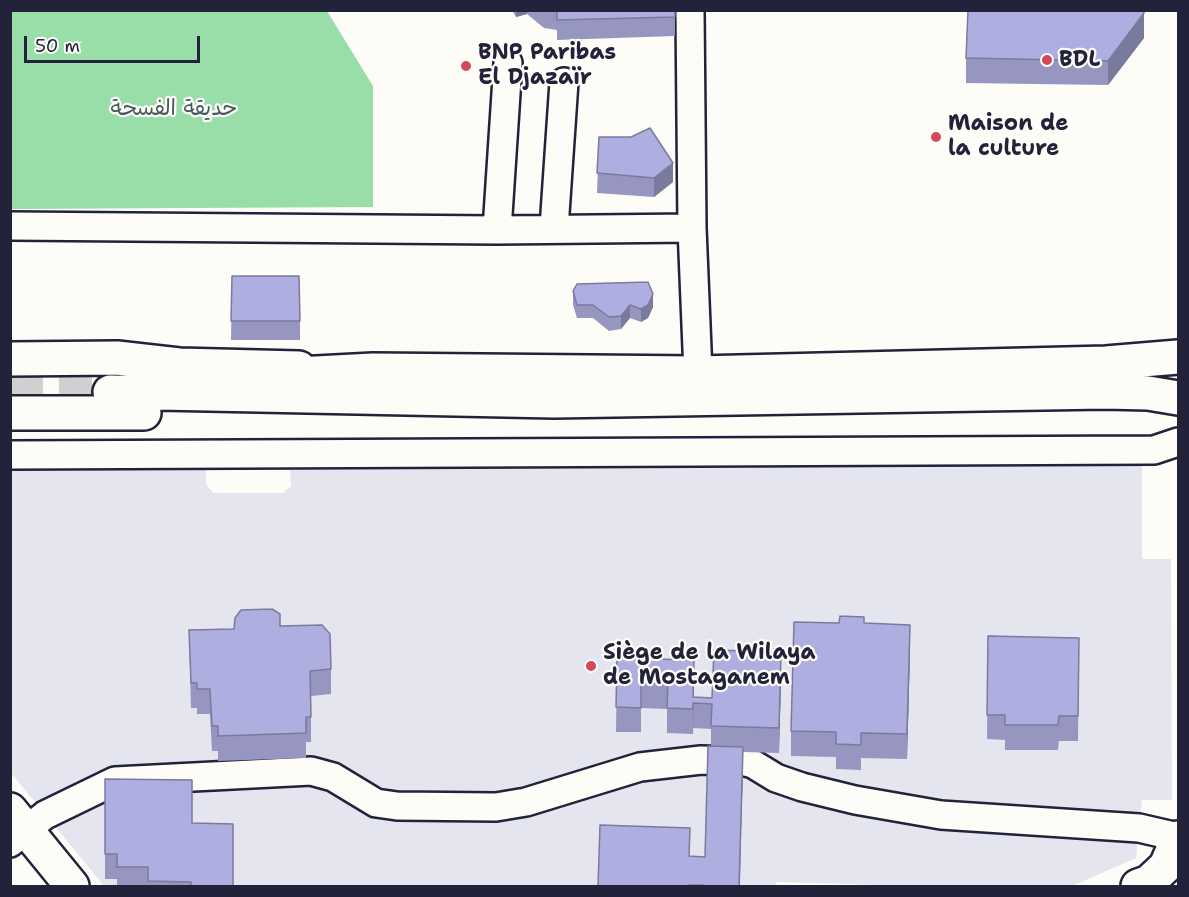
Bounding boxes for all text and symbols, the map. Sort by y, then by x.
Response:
scale bar [27,24,202,62]
text: 50 m [35,34,80,58]
place label: BNP Paribas El Djazaïr [478,40,616,92]
place label: BDL [1059,47,1100,73]
marker: BDL [1040,53,1054,67]
marker: BNP Paribas El Djazaïr [459,59,473,73]
park label: حديقة الفسحة [111,96,237,122]
place label: Maison de la culture [948,111,1068,162]
marker: Maison de la culture [929,130,943,144]
place label: Siège de la Wilaya de Mostaganem [603,640,815,692]
marker: Siège de la Wilaya de Mostaganem [584,659,598,673]

